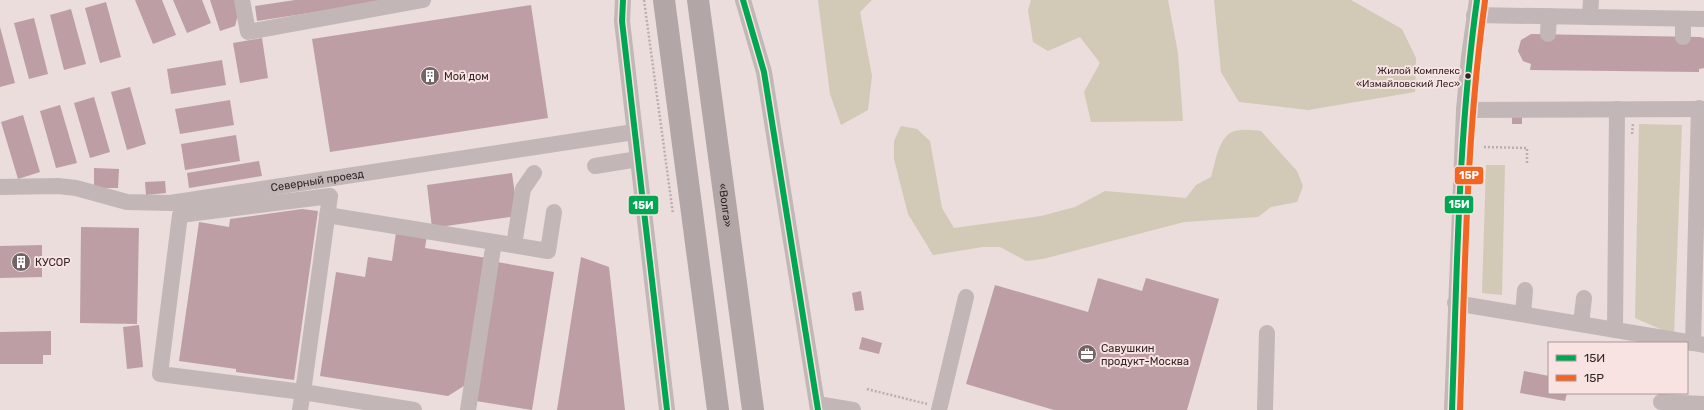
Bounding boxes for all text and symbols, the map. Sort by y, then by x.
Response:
building icon: Мой дом [419,65,441,87]
place label: Жилой Комплекс «Измайловский Лес» [1356,65,1460,90]
place label: Мой дом [444,70,489,83]
marker: Жилой Комплекс «Измайловский Лес» [1463,71,1473,81]
line badge: 15Р [1454,166,1484,185]
street label: Северный проезд [270,167,365,195]
text: 15Р [1459,169,1480,182]
street label: «Волга» [716,182,734,228]
line badge: 15И [628,195,659,215]
line badge: 15И [1444,195,1474,214]
text: 15И [1448,198,1470,211]
text: 15И [632,199,654,212]
building icon: КУСОР [10,251,32,273]
place label: КУСОР [35,256,70,269]
place label: Савушкин продукт-Москва [1101,342,1189,368]
legend [1548,342,1688,394]
office icon: Савушкин продукт-Москва [1076,343,1098,365]
text: 15И [1584,351,1605,365]
text: 15Р [1584,371,1604,385]

